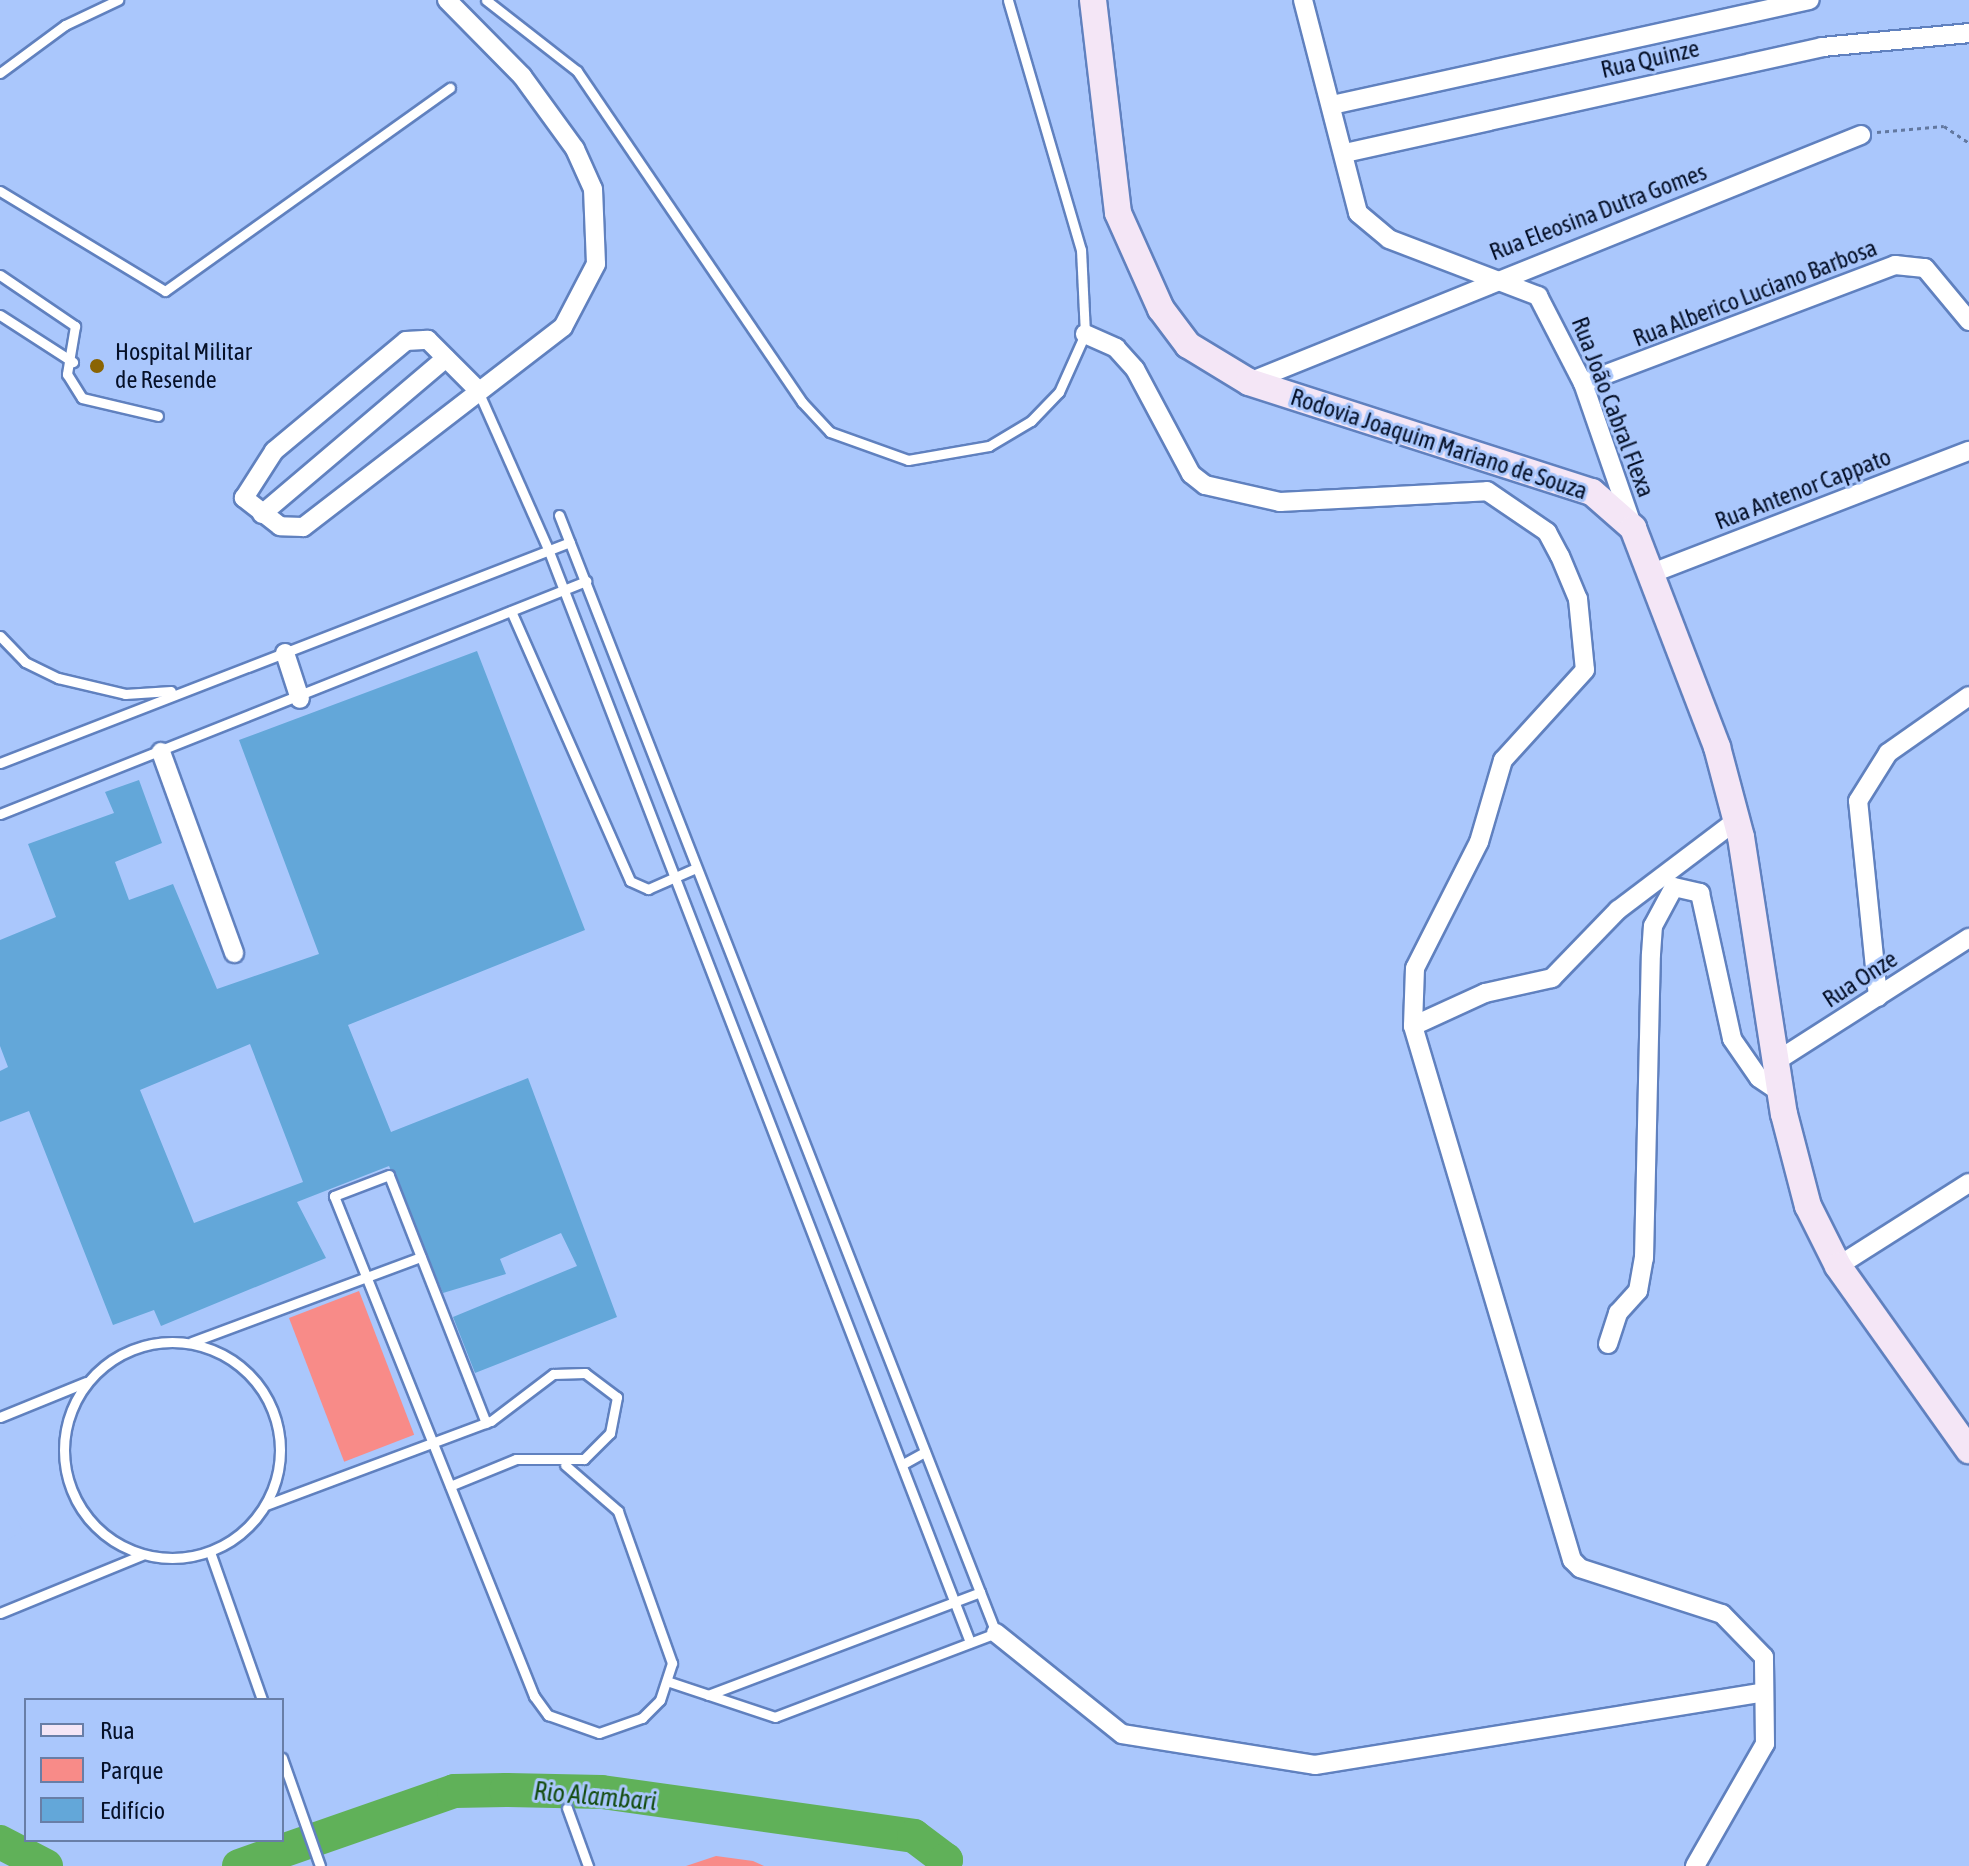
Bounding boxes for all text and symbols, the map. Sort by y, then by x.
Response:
street label: Rua Quinze [1598,34,1702,84]
street label: Rua Eleosina Dutra Gomes [1485,157,1711,267]
street label: Rua Alberico Luciano Barbosa [1629,233,1881,353]
street label: Rua João Cabral Flexa [1565,313,1661,501]
place label: Hospital Militar de Resende [115,338,252,394]
marker: Hospital Militar de Resende [86,355,108,377]
street label: Rodovia Joaquim Mariano de Souza [1287,382,1591,506]
street label: Rua Antenor Cappato [1711,442,1895,536]
street label: Rua Onze [1817,944,1903,1014]
legend [24,1698,284,1842]
text: Rua [100,1717,135,1744]
text: Parque [100,1757,163,1784]
water label: Rio Alambari [532,1776,658,1818]
text: Edifício [100,1797,165,1824]

